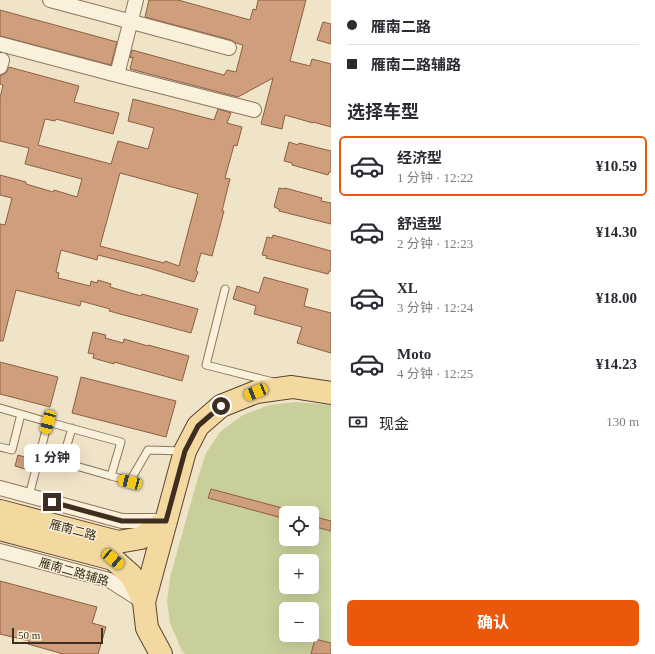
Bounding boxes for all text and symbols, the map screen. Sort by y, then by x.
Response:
text: 雁南二路 [371,19,431,35]
text: 雁南二路辅路 [371,57,461,73]
text: 选择车型 [347,102,419,122]
icon: car [349,148,385,184]
text: 经济型 [397,150,442,166]
text: ¥10.59 [596,158,637,174]
text: 1 分钟 · 12:22 [397,170,473,185]
icon: car [349,214,385,250]
text: 舒适型 [397,216,442,232]
text: ¥14.30 [596,224,637,240]
text: 2 分钟 · 12:23 [397,236,473,251]
icon: car [349,280,385,316]
text: XL [397,280,418,296]
text: ¥18.00 [596,290,637,306]
text: 3 分钟 · 12:24 [397,300,473,315]
icon: car [349,346,385,382]
text: Moto [397,346,431,362]
text: ¥14.23 [596,356,637,372]
text: 4 分钟 · 12:25 [397,366,473,381]
car [243,382,269,402]
route start [212,397,230,415]
car [39,409,57,435]
icon: cash [347,411,369,433]
text: 130 m [606,414,639,429]
text: 现金 [379,416,409,432]
callout: 1 分钟 [24,444,80,472]
text: 1 分钟 [34,450,70,465]
car [117,473,143,491]
route end [43,493,61,511]
map controls [279,506,319,642]
button: locate [279,506,319,546]
street label: 雁南二路 [48,517,98,543]
car [100,547,126,571]
button: + [279,554,319,594]
street label: 雁南二路辅路 [37,555,111,589]
button: 确认 [347,600,639,646]
button: − [279,602,319,642]
scale bar [12,626,103,645]
text: 50 m [18,629,40,641]

